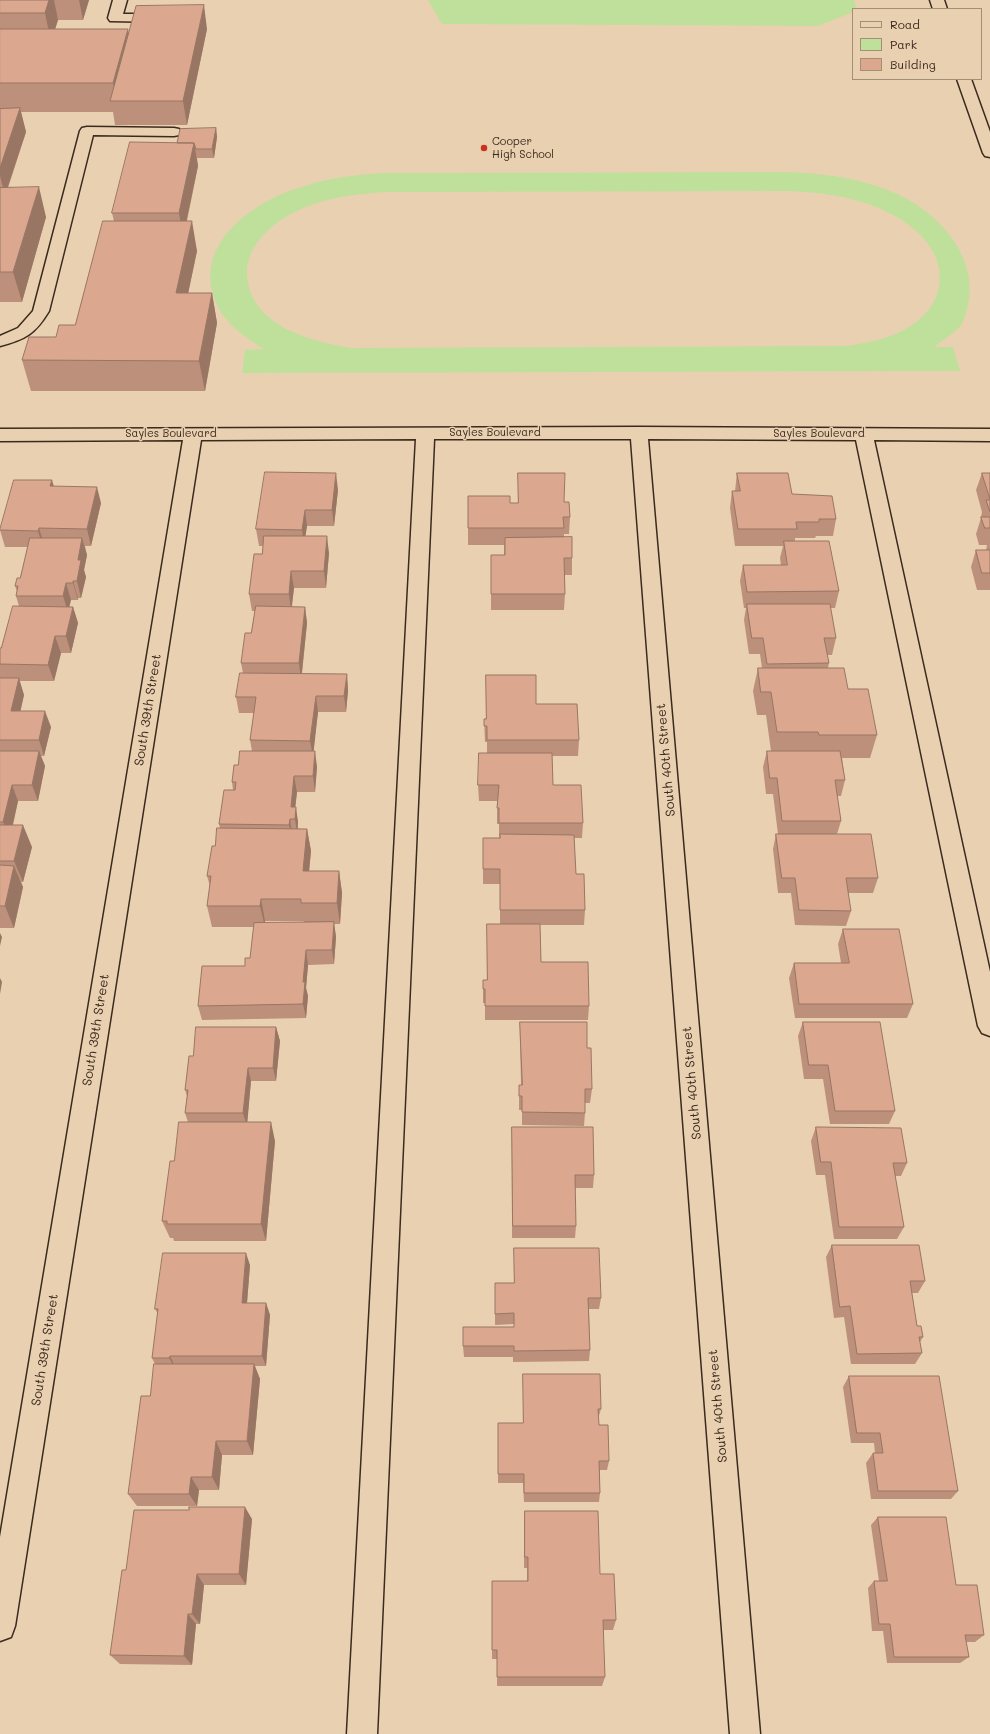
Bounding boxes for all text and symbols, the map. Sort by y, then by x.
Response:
legend [852,8,982,80]
text: Road [890,16,920,32]
text: Park [890,36,917,52]
text: Building [890,56,936,72]
place label: Cooper High School [492,135,554,161]
marker: Cooper High School [479,143,489,153]
street label: Sayles Boulevard [449,426,541,440]
street label: Sayles Boulevard [125,427,217,441]
street label: Sayles Boulevard [773,427,865,441]
street label: South 39th Street [131,653,165,767]
street label: South 40th Street [653,703,679,817]
street label: South 39th Street [79,973,113,1087]
street label: South 40th Street [679,1026,705,1140]
street label: South 39th Street [28,1293,62,1407]
street label: South 40th Street [705,1349,731,1463]

